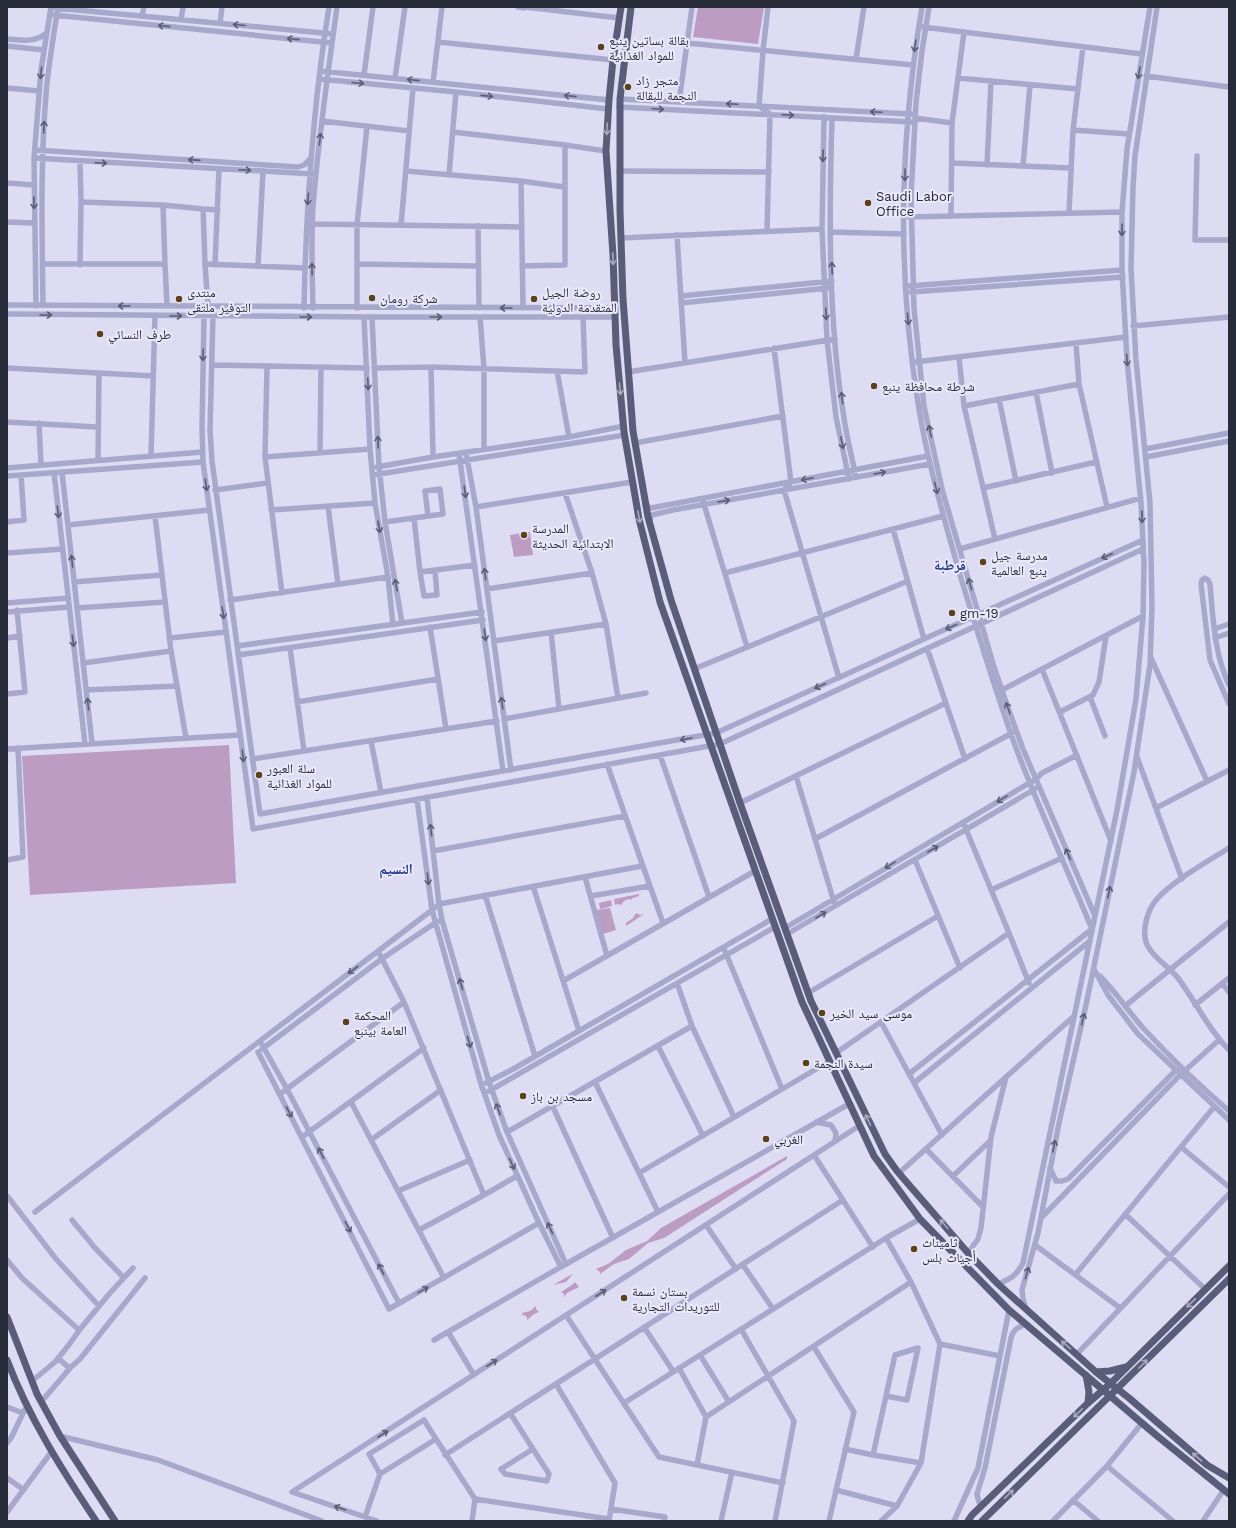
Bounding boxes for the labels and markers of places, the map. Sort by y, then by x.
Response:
place label: بقالة بساتين ينبع للمواد الغذائية [609,33,689,64]
marker: بقالة بساتين ينبع للمواد الغذائية [596,42,606,52]
place label: متجر زاد النجمة للبقالة [636,73,697,103]
marker: متجر زاد النجمة للبقالة [623,82,633,92]
place label: Saudi Labor Office [876,189,952,219]
marker: Saudi Labor Office [863,198,873,208]
place label: منتدى التوفير ملتقى [187,285,251,316]
place label: روضة الجيل المتقدمة الدولية [542,285,617,316]
place label: شركة رومان [380,291,437,307]
marker: شركة رومان [367,293,377,303]
marker: منتدى التوفير ملتقى [174,294,184,304]
marker: روضة الجيل المتقدمة الدولية [529,294,539,304]
place label: طرف النسائي [108,327,171,345]
marker: طرف النسائي [95,329,105,339]
place label: شرطة محافظة ينبع [882,379,975,396]
marker: شرطة محافظة ينبع [869,381,879,391]
place label: المدرسة الابتدائية الحديثة [532,521,614,551]
marker: المدرسة الابتدائية الحديثة [519,530,529,540]
place label: مدرسة جيل ينبع العالمية [991,548,1048,580]
marker: مدرسة جيل ينبع العالمية [978,557,988,567]
place label: gm-19 [960,606,999,621]
marker: gm-19 [947,608,957,618]
place label: سلة العبور للمواد الغذائية [266,761,332,792]
marker: سلة العبور للمواد الغذائية [254,770,264,780]
place label: موسى سيد الخير [829,1006,912,1022]
place label: المحكمة العامة بينبع [354,1008,407,1040]
marker: موسى سيد الخير [817,1008,827,1018]
marker: المحكمة العامة بينبع [341,1017,351,1027]
place label: سيدة النجمة [814,1056,873,1071]
marker: سيدة النجمة [801,1058,811,1068]
place label: مسجد بن باز [530,1089,592,1105]
marker: مسجد بن باز [518,1091,528,1101]
place label: الغربي [774,1132,803,1150]
marker: الغربي [761,1134,771,1144]
place label: ثاميناث أجياث بلس [922,1235,976,1266]
marker: ثاميناث أجياث بلس [909,1244,919,1254]
place label: بستان نسمة للتوريدات التجارية [632,1284,720,1315]
marker: بستان نسمة للتوريدات التجارية [619,1293,629,1303]

